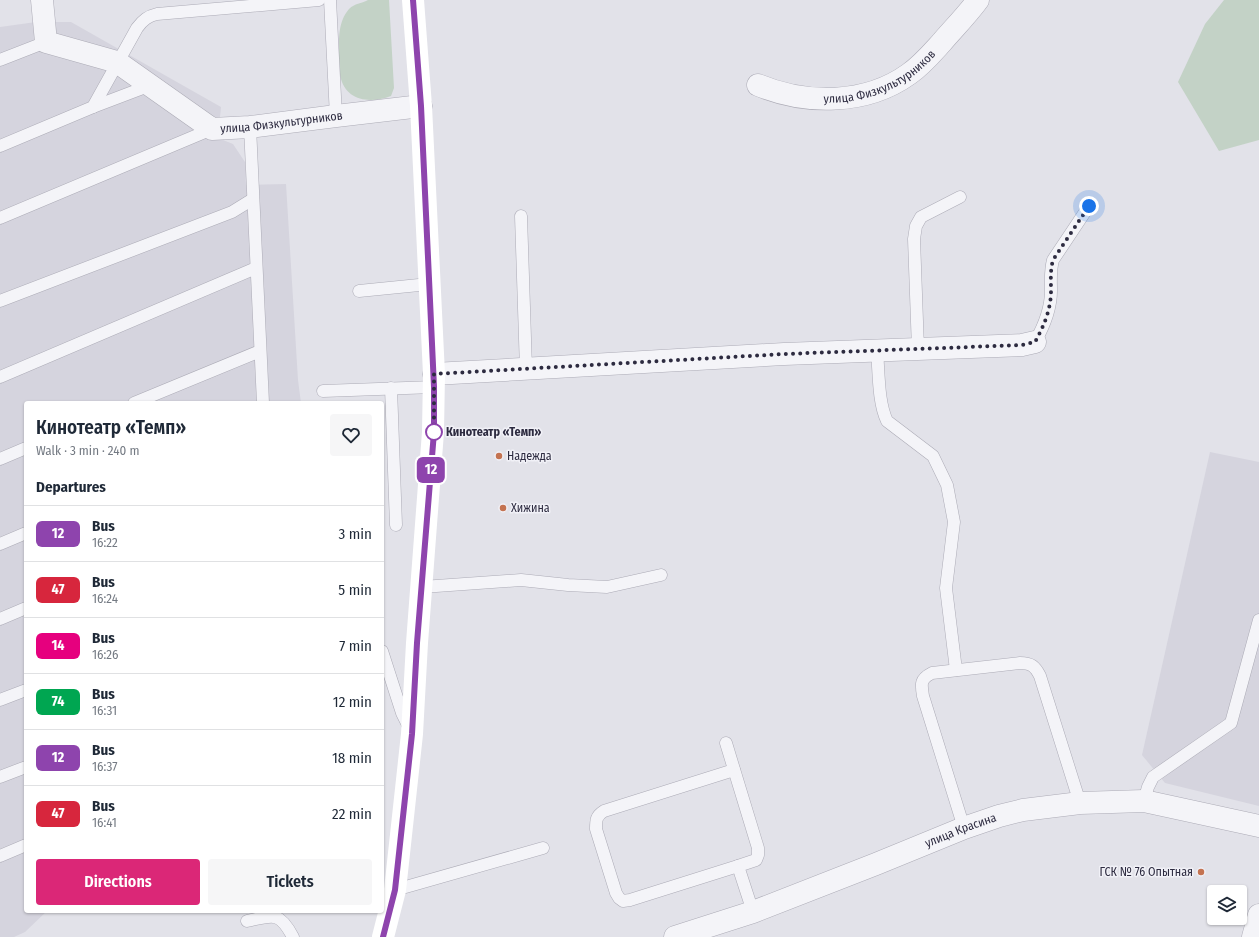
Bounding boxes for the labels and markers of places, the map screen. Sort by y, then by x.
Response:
marker: Кинотеатр «Темп» [425,423,443,441]
place label: Кинотеатр «Темп» [446,425,541,439]
place label: Надежда [507,449,552,463]
marker: Надежда [494,451,504,461]
place label: Хижина [511,501,550,515]
marker: Хижина [498,503,508,513]
place label: ГСК № 76 Опытная [1100,865,1193,879]
marker: ГСК № 76 Опытная [1196,867,1206,877]

